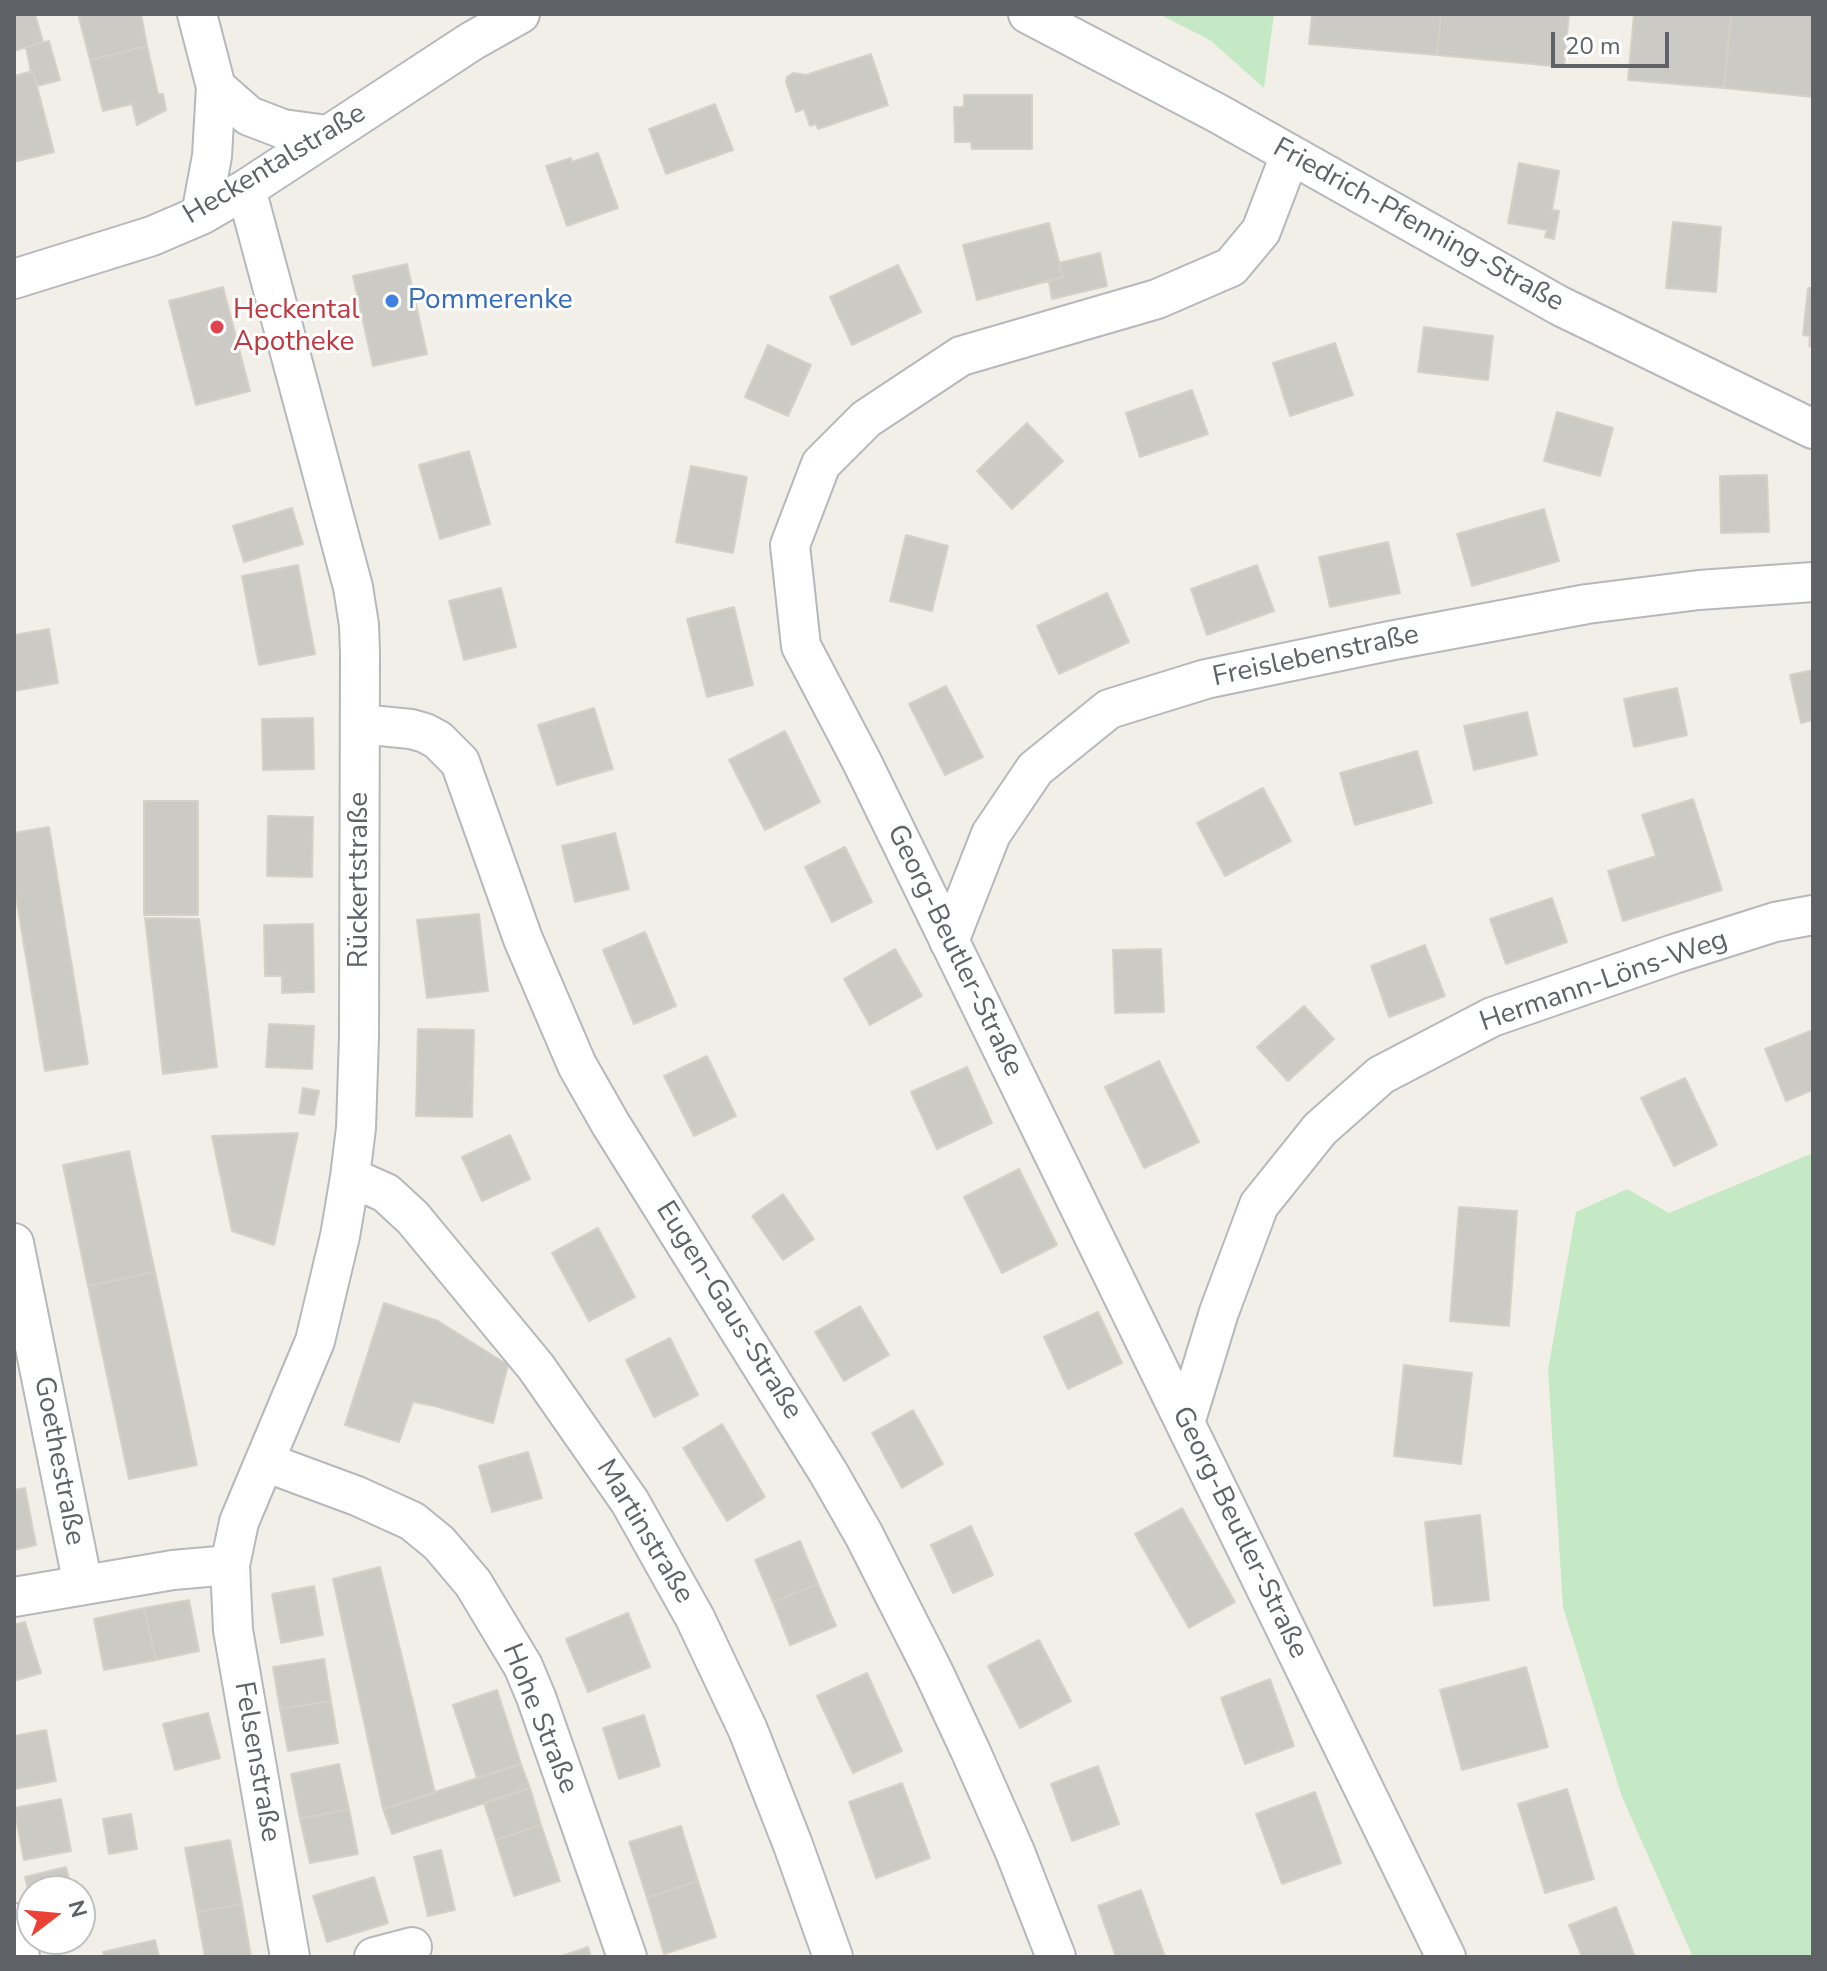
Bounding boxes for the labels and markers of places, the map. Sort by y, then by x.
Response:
place label: Pommerenke [408,284,573,318]
marker: Pommerenke [383,292,401,310]
place label: Heckental Apotheke [233,294,360,360]
marker: Heckental Apotheke [208,318,226,336]

